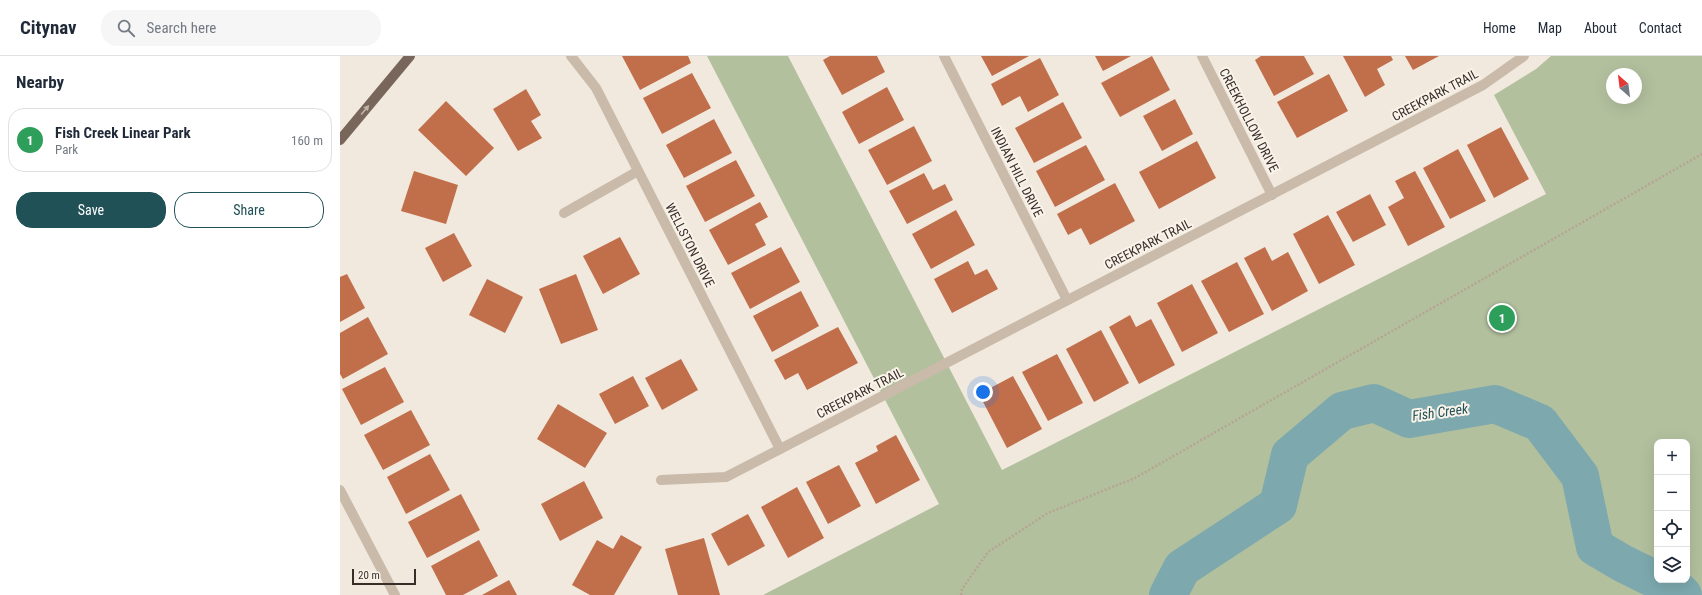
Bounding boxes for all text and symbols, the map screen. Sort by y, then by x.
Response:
search box [101,10,381,46]
text: Citynav [20,16,77,39]
icon: search [115,17,137,39]
text: Search here [147,19,216,37]
text: Home [1483,20,1516,36]
text: Map [1538,20,1562,36]
text: About [1584,20,1617,36]
text: Contact [1639,20,1682,36]
street label: CREEKHOLLOW DRIVE [1216,66,1282,174]
street label: CREEKPARK TRAIL [1389,66,1481,124]
north arrow [1606,68,1642,104]
text: Nearby [16,72,64,92]
one-way arrow [361,105,370,115]
text: Fish Creek Linear Park [55,124,191,142]
street label: INDIAN HILL DRIVE [988,125,1046,219]
text: 1 [27,133,33,148]
text: 160 m [291,133,323,148]
text: Park [55,142,78,157]
button: Save [16,192,166,228]
button: Share [174,192,324,228]
street label: WELLSTON DRIVE [662,201,718,289]
street label: CREEKPARK TRAIL [1102,216,1194,272]
pin: 1 [1489,303,1515,333]
street label: CREEKPARK TRAIL [814,365,906,421]
your location [973,382,993,402]
water label: Fish Creek [1411,400,1470,424]
map controls [1654,439,1690,583]
button: + [1654,439,1690,475]
button: − [1654,475,1690,511]
button: locate [1654,511,1690,547]
button: layers [1654,547,1690,583]
scale bar [352,567,416,586]
text: 20 m [358,569,380,582]

